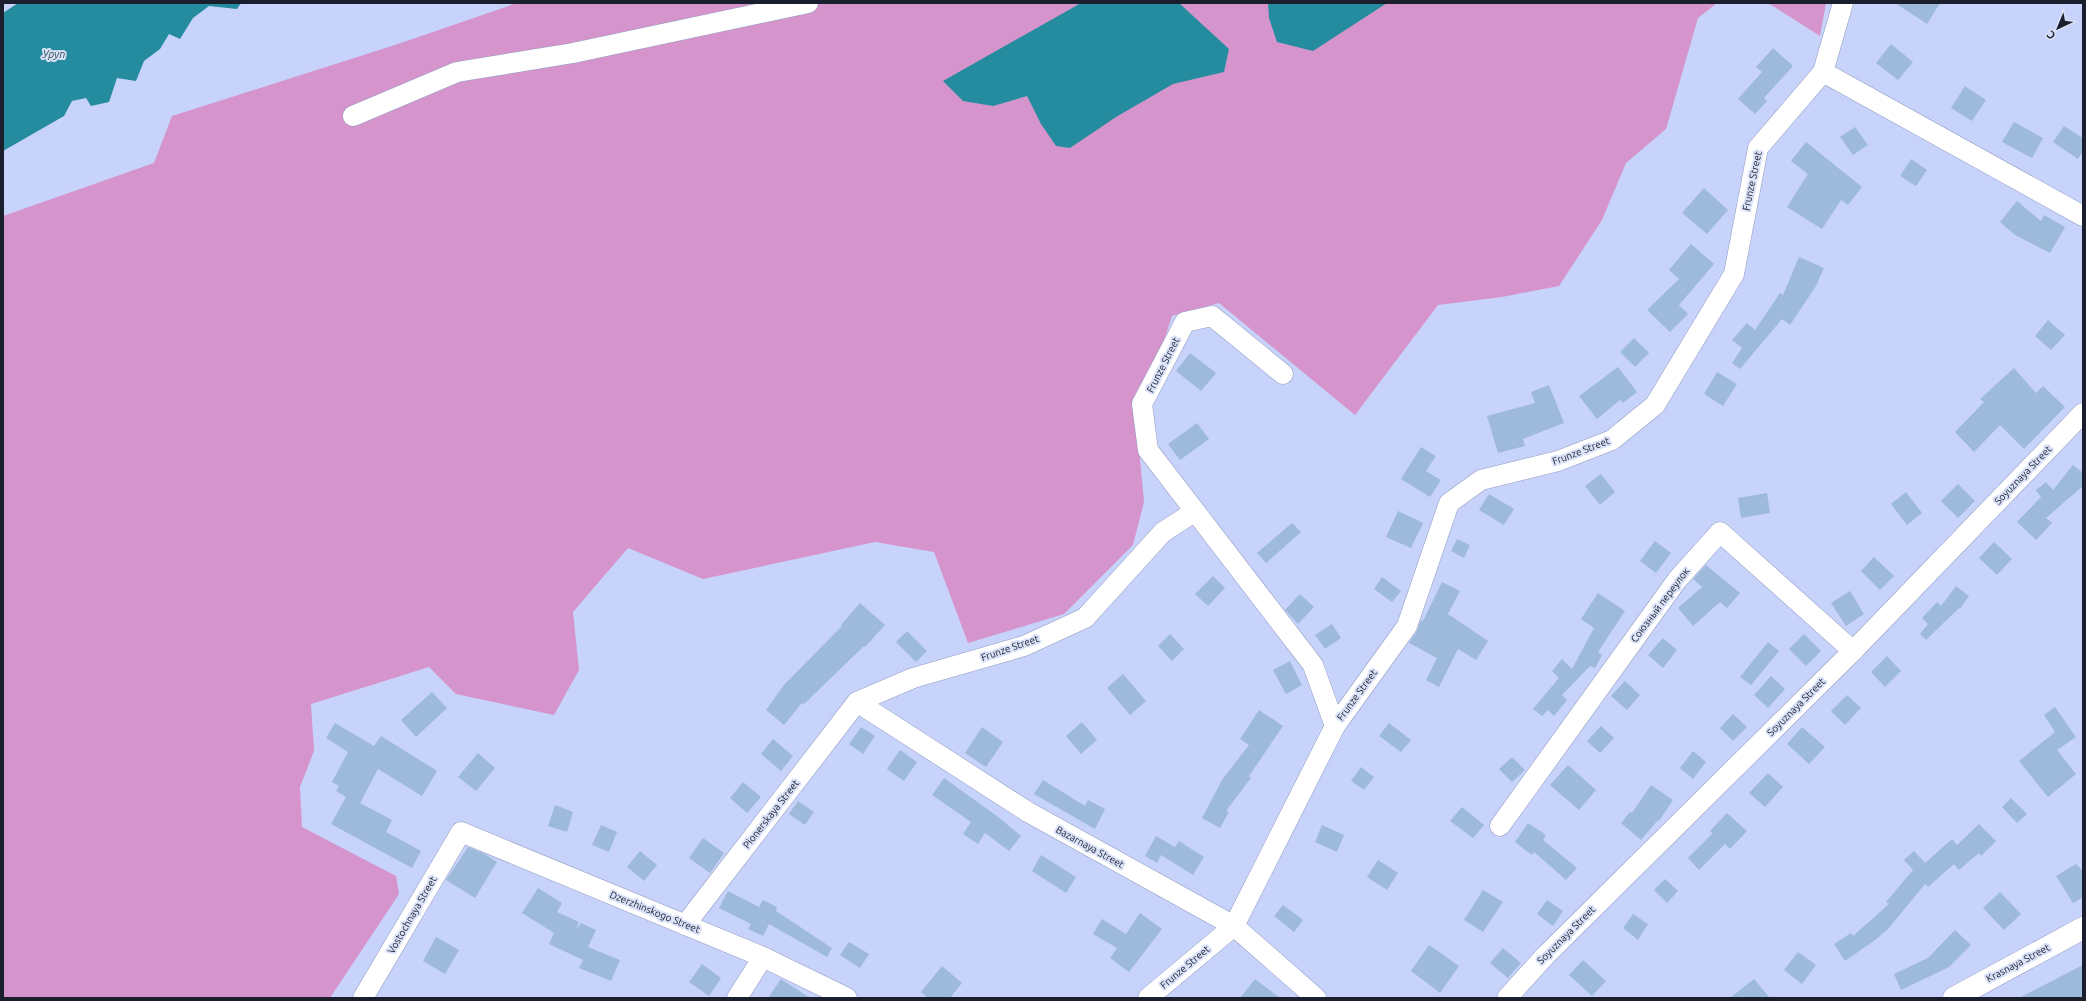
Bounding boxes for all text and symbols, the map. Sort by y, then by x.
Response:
north arrow [2038,8,2078,48]
text: С [2044,28,2058,42]
water label: Уруп [42,48,65,60]
street label: Frunze Street [1740,150,1764,212]
street label: Frunze Street [1144,335,1182,394]
street label: Frunze Street [1551,435,1611,467]
street label: Soyuznaya Street [1992,443,2054,507]
street label: Союзный переулок [1628,566,1692,644]
street label: Frunze Street [980,633,1040,663]
street label: Frunze Street [1335,667,1379,723]
street label: Soyuznaya Street [1765,676,1827,738]
street label: Pionerskaya Street [741,777,801,850]
street label: Bazarnaya Street [1054,824,1126,870]
street label: Vostochnaya Street [385,874,439,956]
street label: Dzerzhinskogo Street [608,889,702,935]
street label: Soyuznaya Street [1535,904,1597,966]
street label: Krasnaya Street [1984,942,2052,984]
street label: Frunze Street [1158,943,1212,991]

